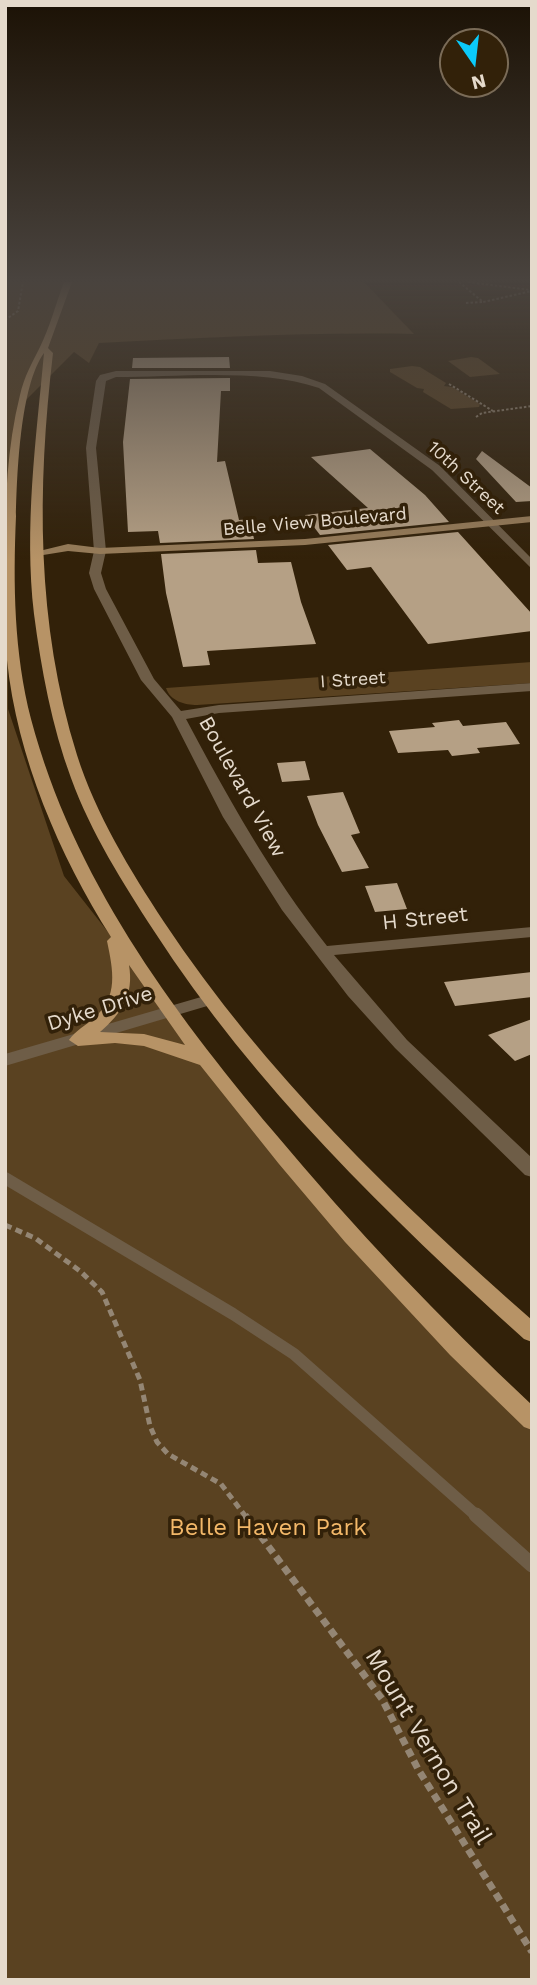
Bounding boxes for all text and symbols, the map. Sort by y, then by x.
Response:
north arrow [439,28,509,98]
text: N [469,69,488,95]
street label: 10th Street [423,437,509,519]
street label: Belle View Boulevard [222,503,408,541]
street label: I Street [320,667,386,693]
street label: Boulevard View [193,712,291,862]
street label: H Street [381,902,469,936]
street label: Dyke Drive [44,981,156,1037]
park label: Belle Haven Park [169,1514,367,1542]
street label: Mount Vernon Trail [358,1644,498,1850]

